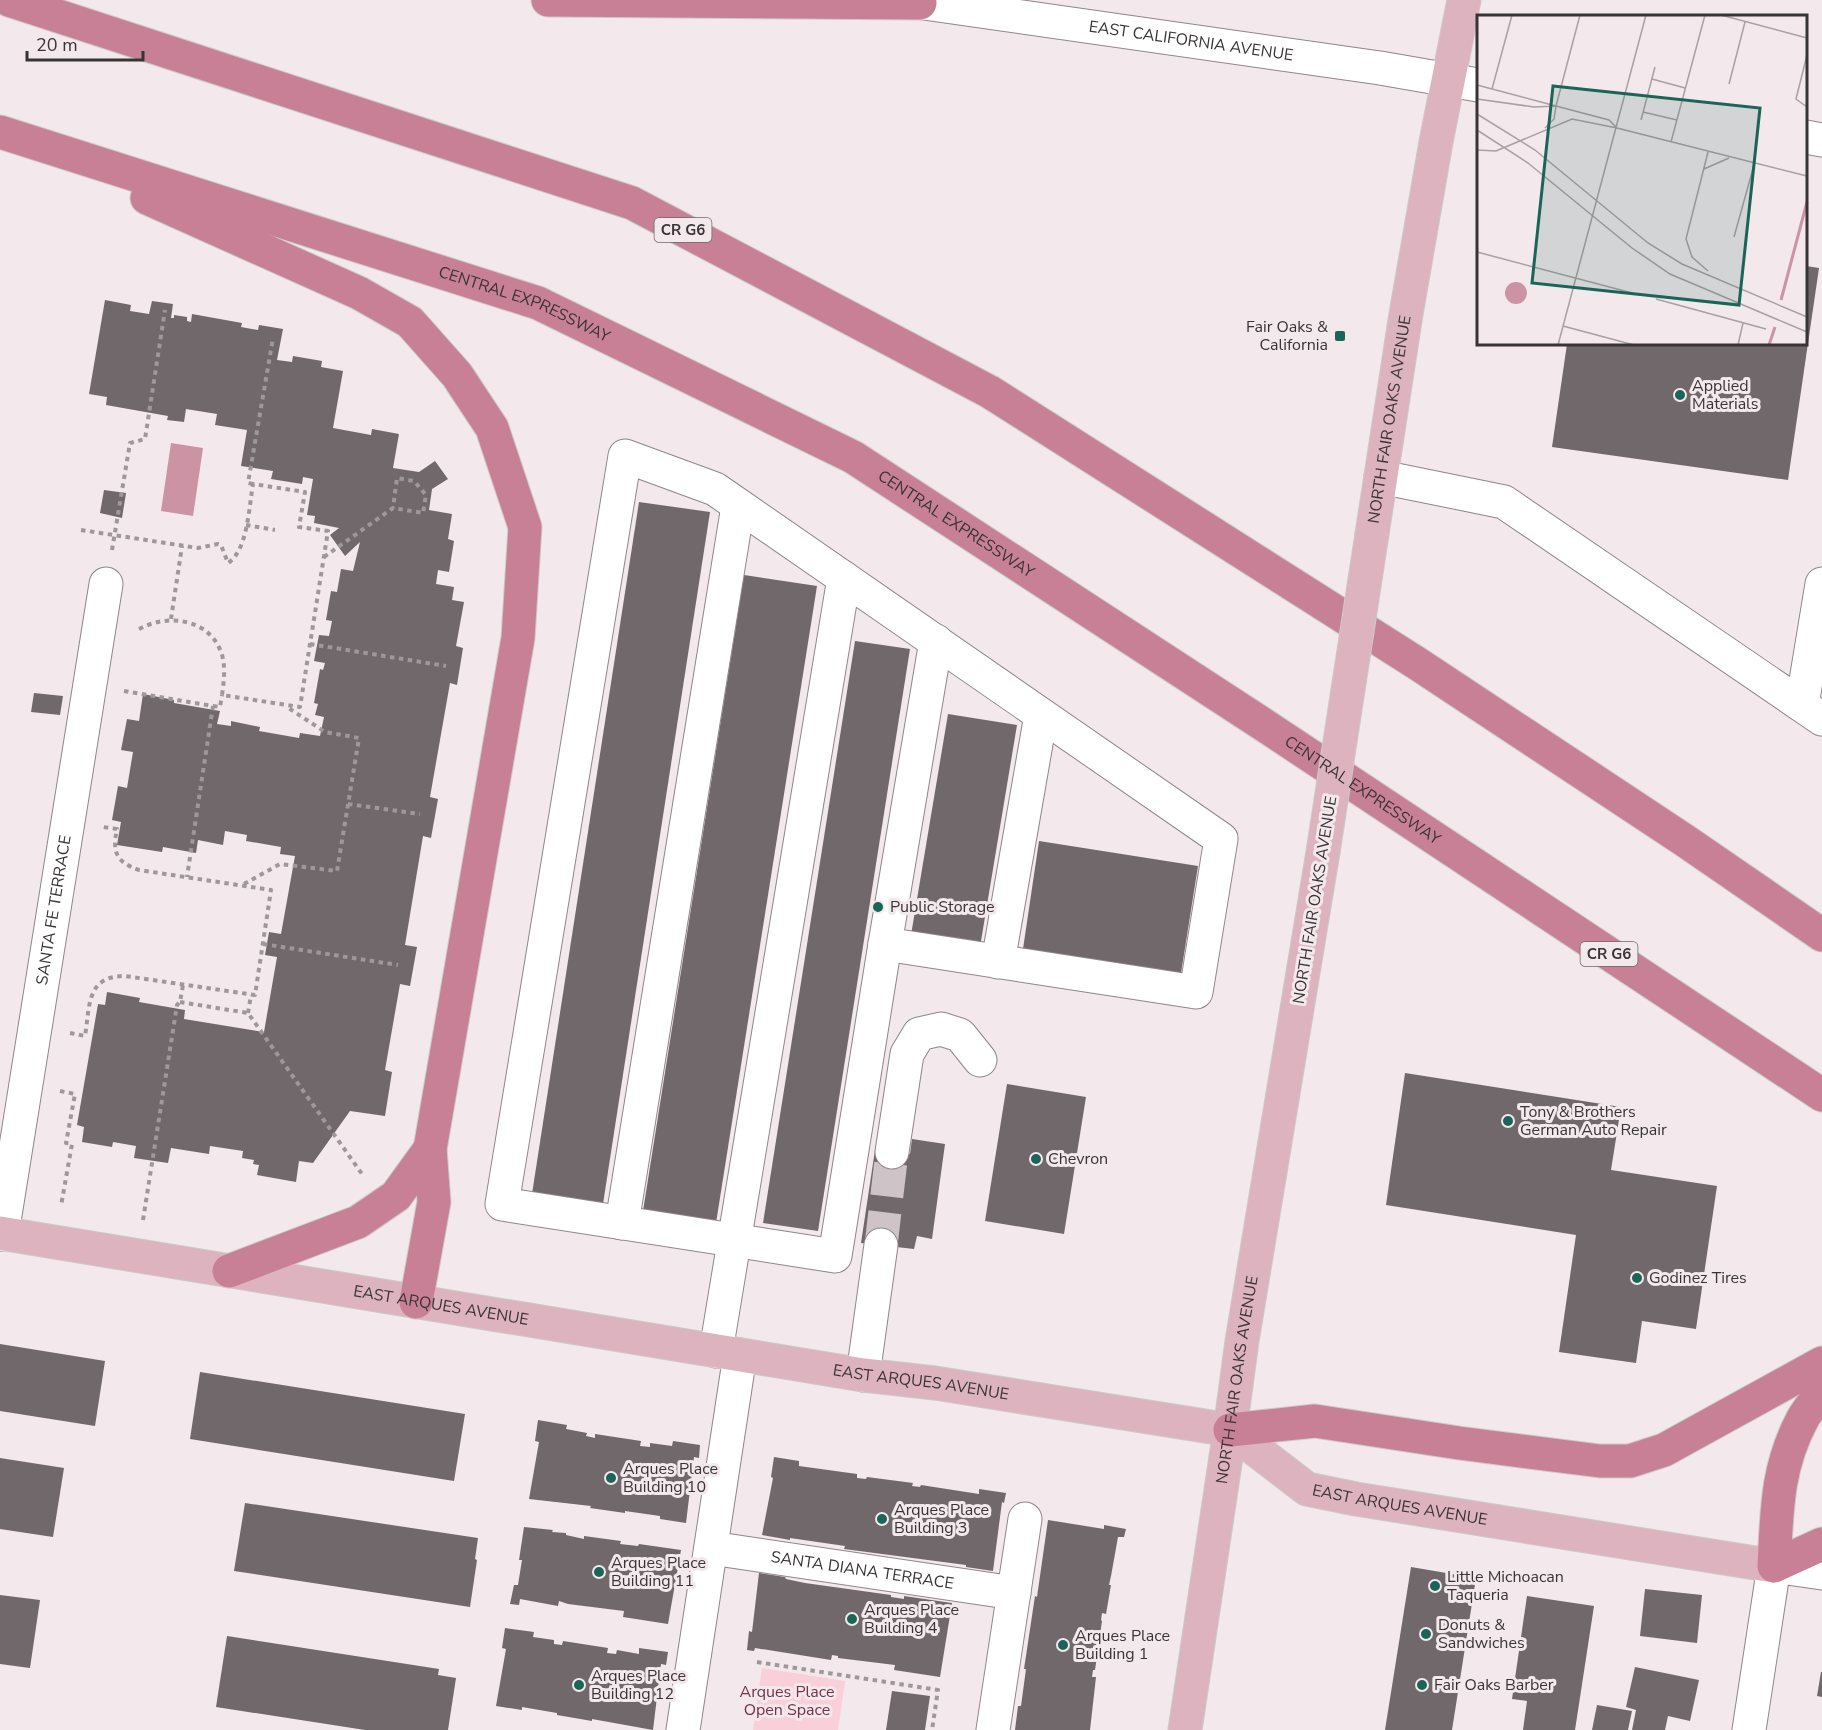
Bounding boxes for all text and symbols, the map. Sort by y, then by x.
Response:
inset map [1477,15,1807,345]
street label: EAST CALIFORNIA AVENUE [1087,16,1295,67]
scale bar [27,24,142,62]
text: 20 m [36,33,78,57]
road number: CR G6 [654,218,712,242]
street label: CENTRAL EXPRESSWAY [436,261,614,348]
street label: NORTH FAIR OAKS AVENUE [1363,314,1417,525]
place label: Fair Oaks & California [1246,316,1328,356]
marker: Fair Oaks & California [1333,329,1347,343]
place label: Applied Materials [1692,375,1758,415]
marker: Applied Materials [1673,388,1687,402]
street label: CENTRAL EXPRESSWAY [873,465,1039,583]
street label: CENTRAL EXPRESSWAY [1280,731,1445,850]
street label: NORTH FAIR OAKS AVENUE [1288,795,1342,1005]
street label: SANTA FE TERRACE [31,834,77,987]
place label: Public Storage [890,896,995,918]
marker: Public Storage [871,900,885,914]
road number: CR G6 [1580,942,1638,966]
place label: Tony & Brothers German Auto Repair [1520,1101,1667,1141]
marker: Tony & Brothers German Auto Repair [1501,1114,1515,1128]
place label: Chevron [1048,1148,1108,1170]
marker: Chevron [1029,1152,1043,1166]
place label: Godinez Tires [1649,1267,1747,1289]
marker: Godinez Tires [1630,1271,1644,1285]
street label: NORTH FAIR OAKS AVENUE [1211,1274,1264,1486]
street label: EAST ARQUES AVENUE [352,1280,530,1331]
street label: EAST ARQUES AVENUE [831,1359,1010,1406]
place label: Arques Place Building 10 [623,1458,718,1498]
marker: Arques Place Building 10 [604,1471,618,1485]
street label: EAST ARQUES AVENUE [1310,1479,1489,1531]
place label: Arques Place Building 3 [894,1499,989,1539]
marker: Arques Place Building 3 [875,1512,889,1526]
street label: SANTA DIANA TERRACE [769,1546,955,1595]
place label: Arques Place Building 11 [611,1552,706,1592]
marker: Arques Place Building 11 [592,1565,606,1579]
place label: Little Michoacan Taqueria [1447,1566,1564,1606]
marker: Little Michoacan Taqueria [1428,1579,1442,1593]
place label: Arques Place Building 4 [864,1599,959,1639]
marker: Arques Place Building 4 [845,1612,859,1626]
place label: Donuts & Sandwiches [1438,1614,1525,1654]
place label: Arques Place Building 1 [1075,1625,1170,1665]
marker: Donuts & Sandwiches [1419,1627,1433,1641]
marker: Arques Place Building 1 [1056,1638,1070,1652]
place label: Arques Place Building 12 [591,1665,686,1705]
place label: Fair Oaks Barber [1434,1674,1554,1696]
marker: Arques Place Building 12 [572,1678,586,1692]
marker: Fair Oaks Barber [1415,1678,1429,1692]
park label: Arques Place Open Space [739,1681,835,1721]

